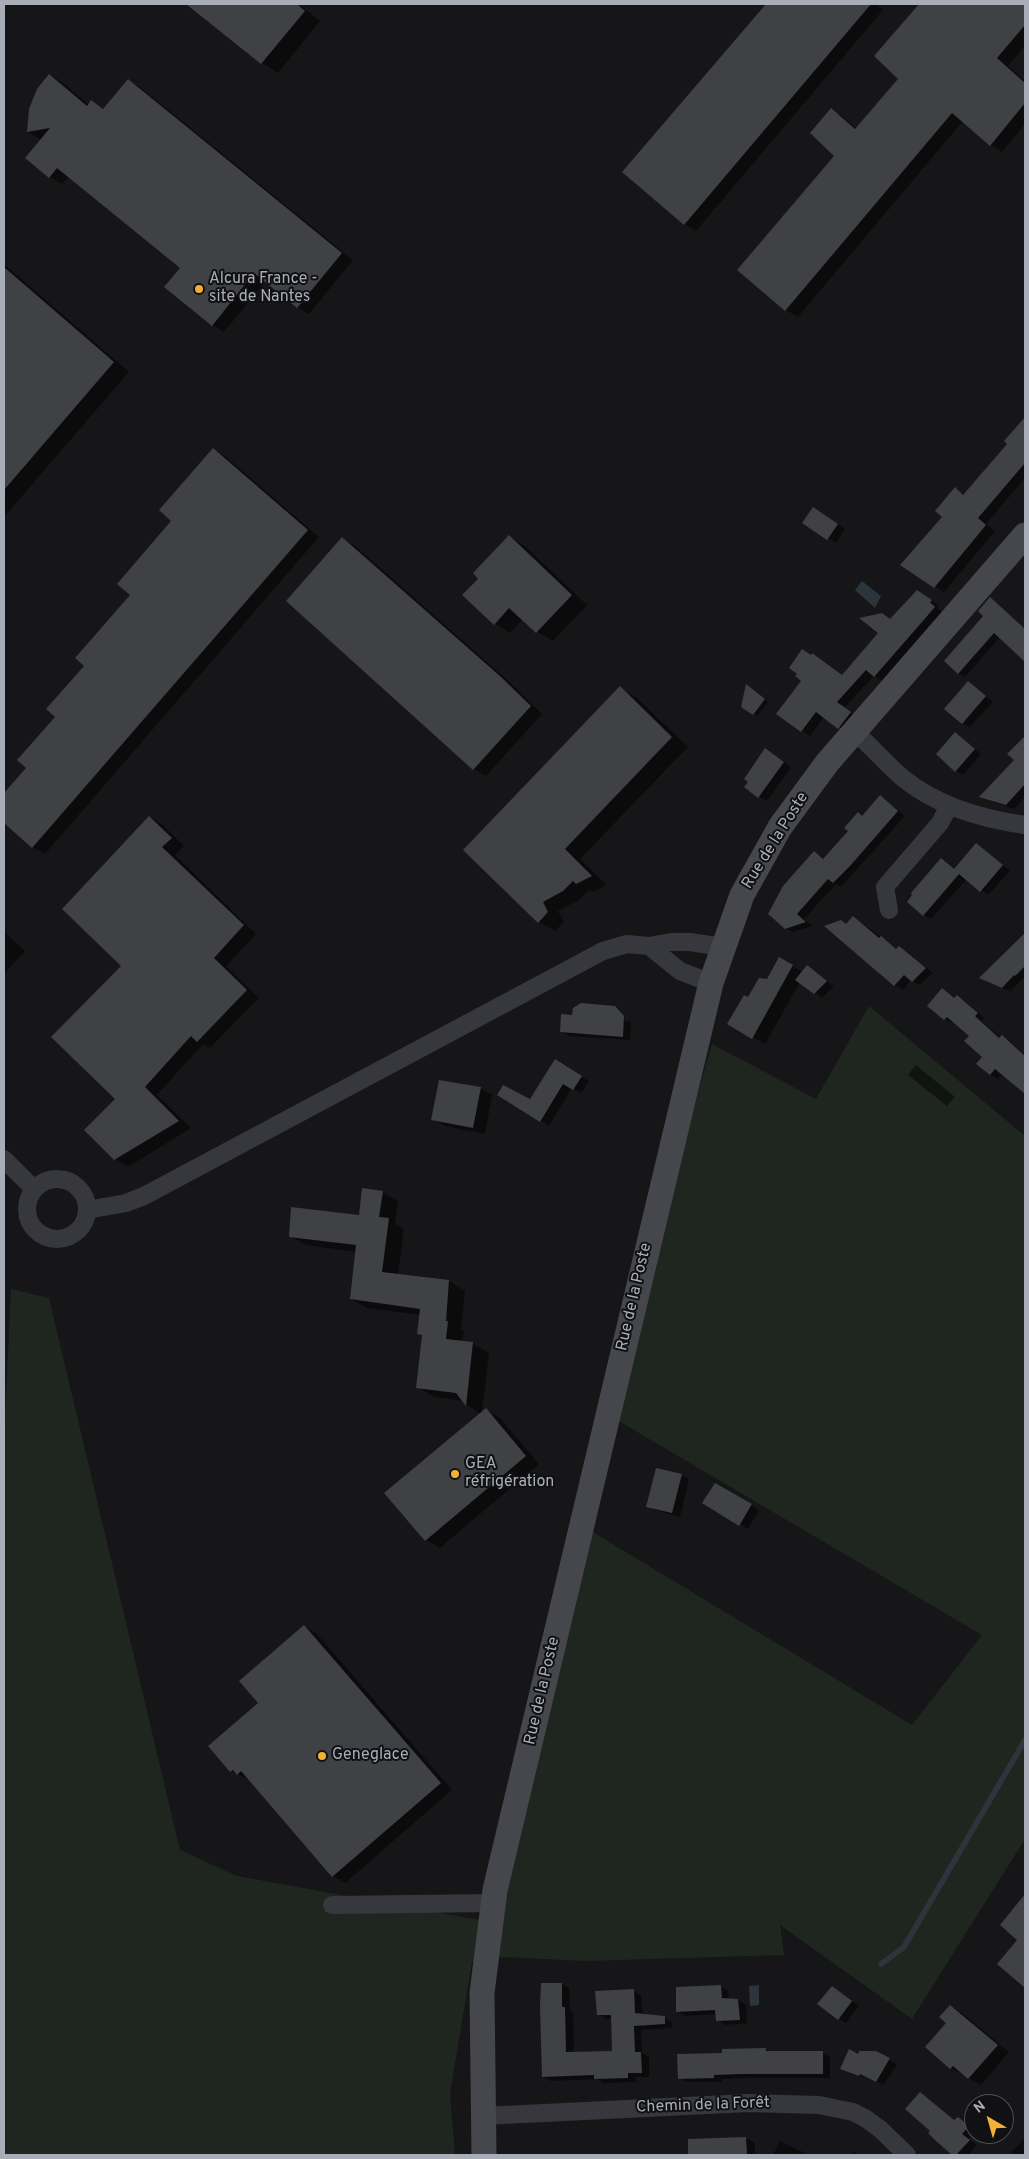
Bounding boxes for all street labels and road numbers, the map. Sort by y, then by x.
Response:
street label: Rue de la Poste [739,789,813,893]
street label: Rue de la Poste [613,1241,657,1353]
street label: Rue de la Poste [521,1635,565,1747]
street label: Chemin de la Forêt [636,2094,770,2118]

